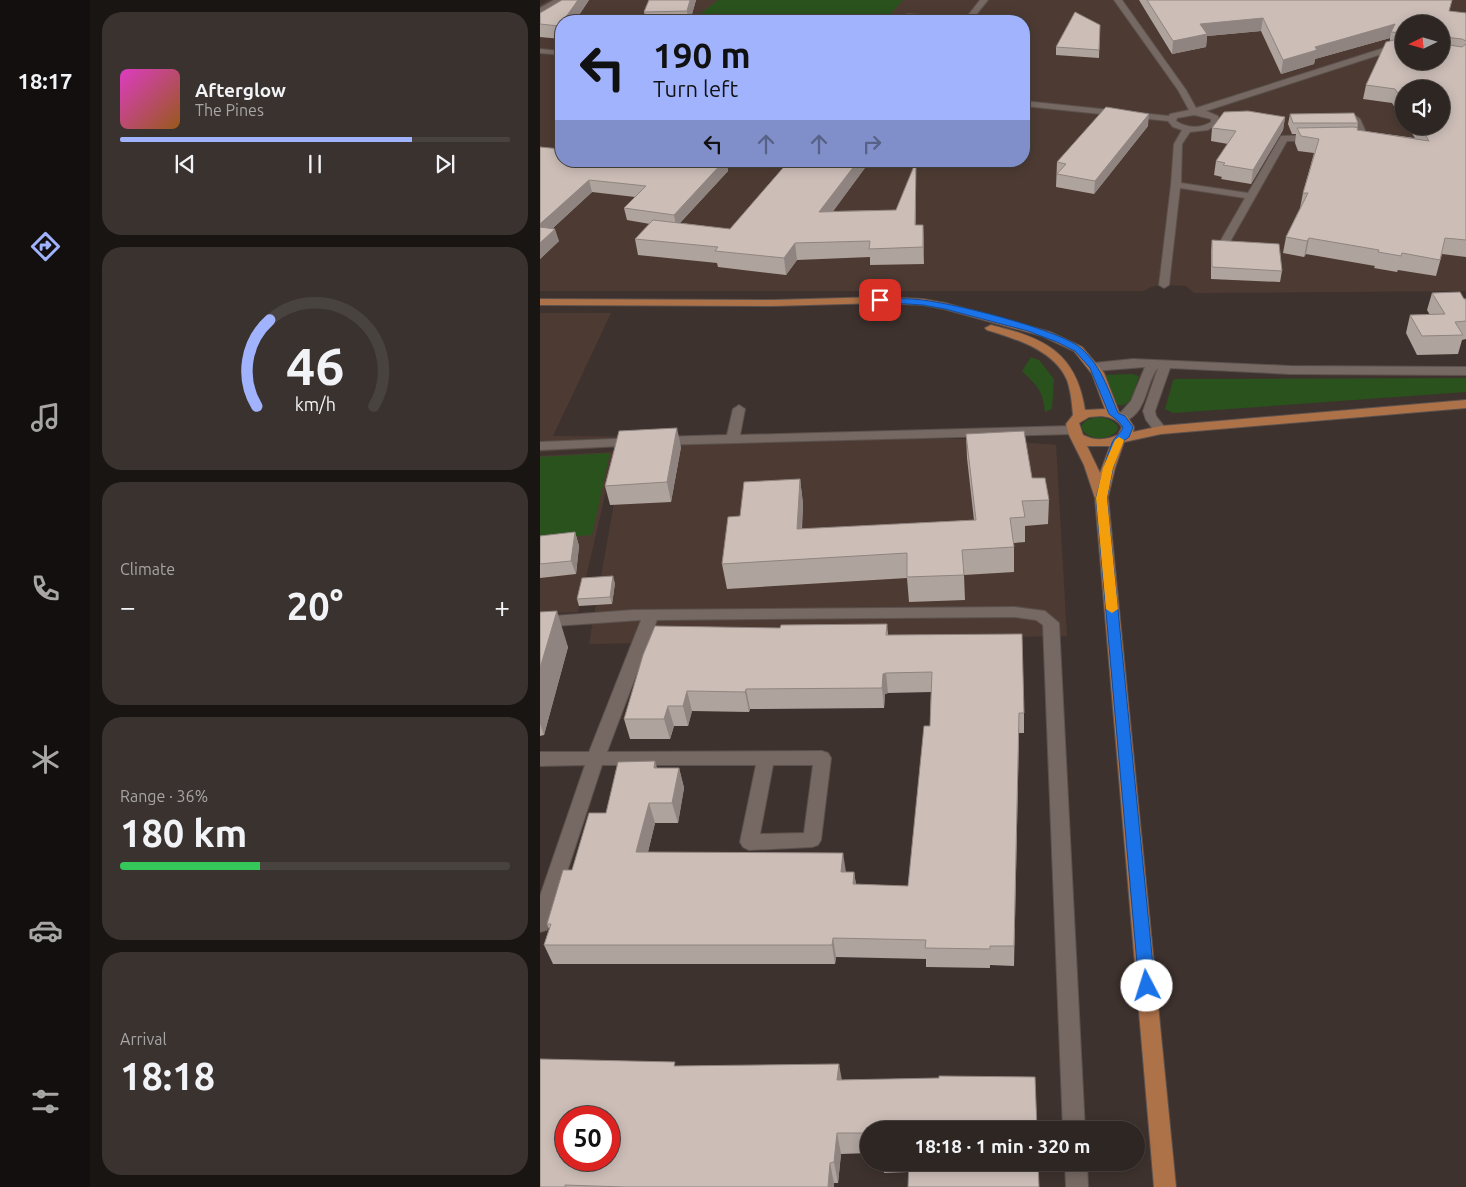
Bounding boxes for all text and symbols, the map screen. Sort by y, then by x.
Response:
north arrow [1395,15,1450,70]
map controls [1395,15,1450,135]
icon: left [570,35,635,100]
text: 190 m [653,35,751,75]
text: 18:17 [17,68,73,93]
text: Turn left [653,76,738,101]
text: Afterglow [195,79,286,101]
button: sound [1395,80,1450,135]
text: The Pines [195,101,264,119]
icon: left [699,130,727,158]
icon: ahead [752,130,780,158]
icon: ahead [805,130,833,158]
icon: right [858,130,886,158]
icon: previous [171,150,199,178]
icon: pause [301,150,329,178]
icon: next [431,150,459,178]
icon: directions [28,229,63,264]
pin [859,279,901,321]
icon: arrive [866,286,894,314]
text: 46 [286,337,344,395]
text: km/h [294,394,336,414]
icon: music [28,400,63,435]
text: Climate [120,560,175,578]
icon: phone [28,571,63,606]
text: 20° [287,585,343,627]
text: − [120,591,136,622]
text: + [494,591,510,622]
icon: climate [28,742,63,777]
text: Range · 36% [120,787,208,805]
text: 180 km [120,812,247,854]
icon: car [28,913,63,948]
position arrow [1120,959,1172,1011]
text: Arrival [120,1030,167,1048]
text: 18:18 [120,1055,215,1097]
icon: filters [28,1084,63,1119]
speed limit sign: 50 [555,1106,620,1171]
text: 18:18 · 1 min · 320 m [915,1135,1090,1157]

